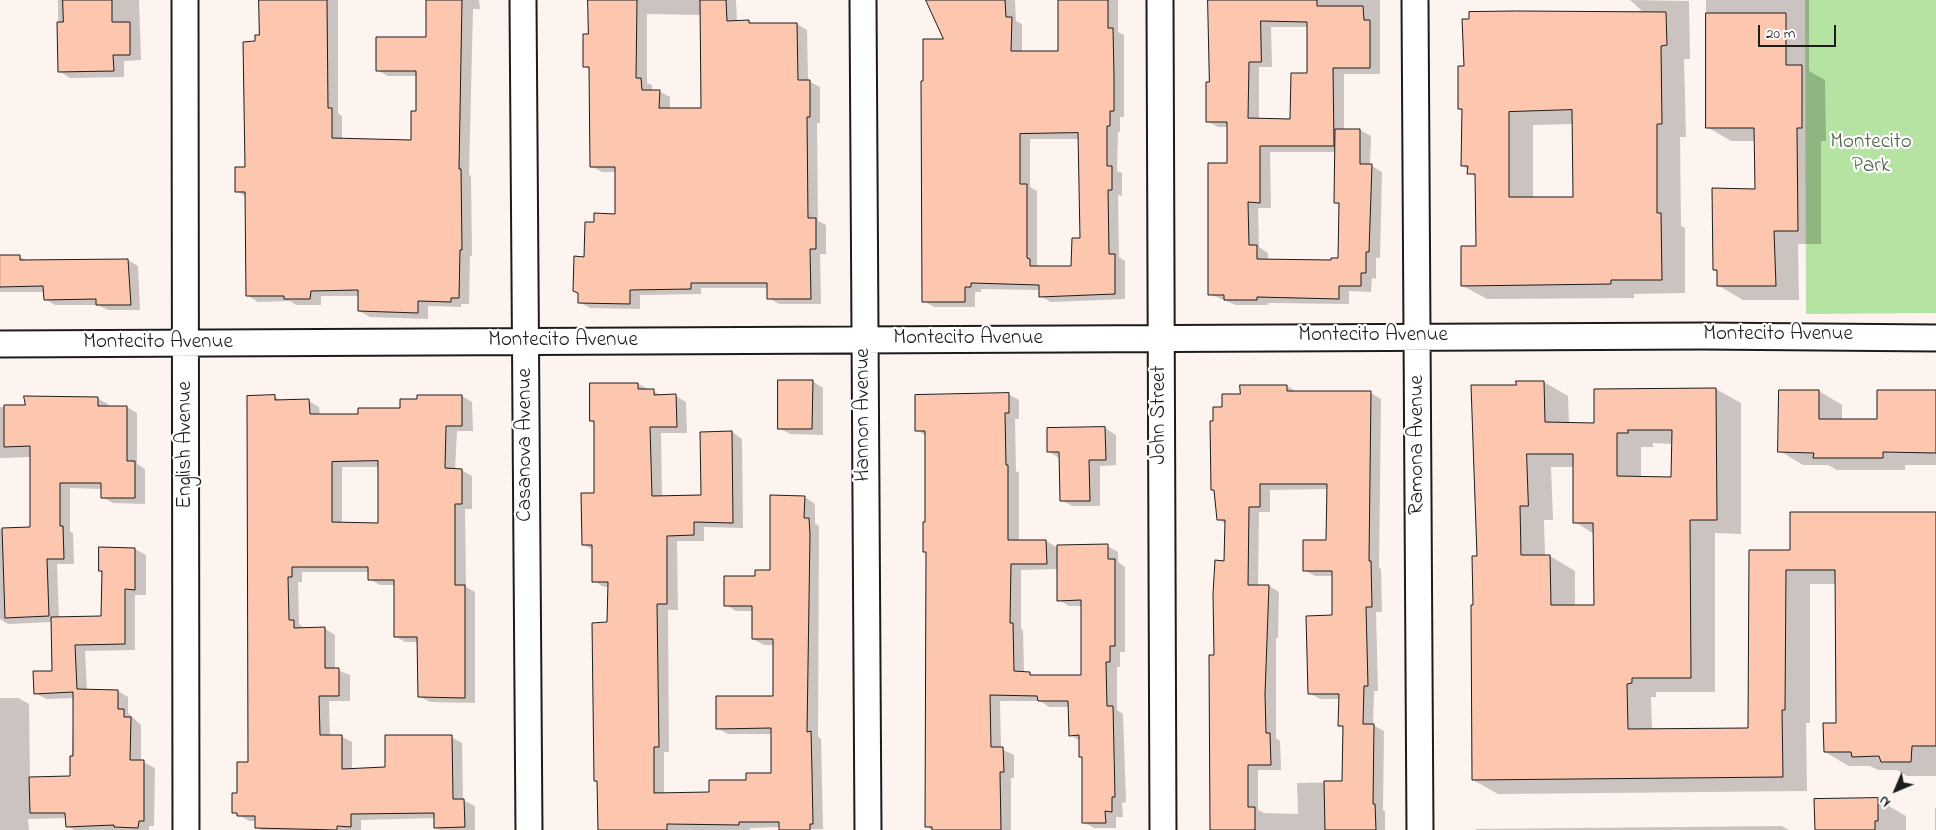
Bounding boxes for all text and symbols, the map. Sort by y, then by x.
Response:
scale bar [1761,15,1838,47]
text: 20 m [1766,23,1795,45]
park label: Montecito Park [1830,131,1912,181]
street label: Montecito Avenue [1703,323,1853,349]
street label: Montecito Avenue [1298,324,1448,350]
street label: Montecito Avenue [893,327,1043,353]
street label: Montecito Avenue [488,329,638,355]
street label: Montecito Avenue [83,331,233,357]
street label: Hannon Avenue [852,348,878,482]
street label: John Street [1148,365,1174,465]
street label: Casanova Avenue [514,368,540,522]
street label: Ramona Avenue [1406,375,1432,515]
street label: English Avenue [174,381,200,509]
north arrow [1871,765,1921,815]
text: N [1874,790,1896,812]

